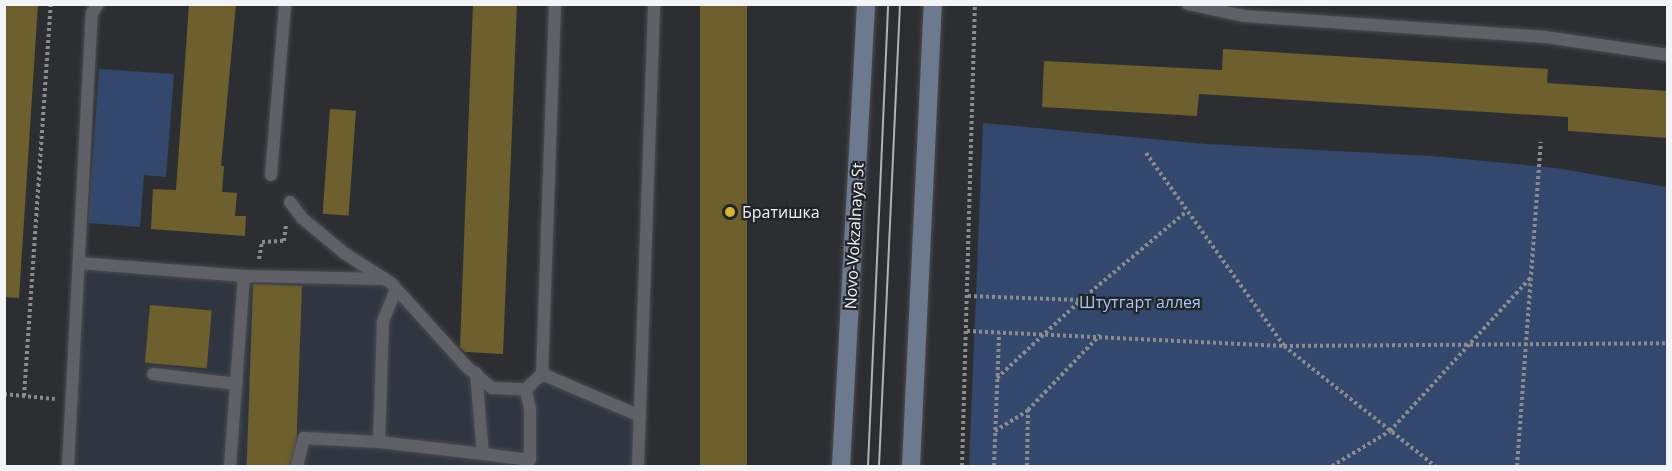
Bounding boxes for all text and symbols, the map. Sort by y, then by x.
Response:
street label: Novo-Vokzalnaya St [841,162,867,310]
place label: Братишка [742,202,820,222]
marker: Братишка [723,205,737,219]
park label: Штутгарт аллея [1079,292,1201,312]

